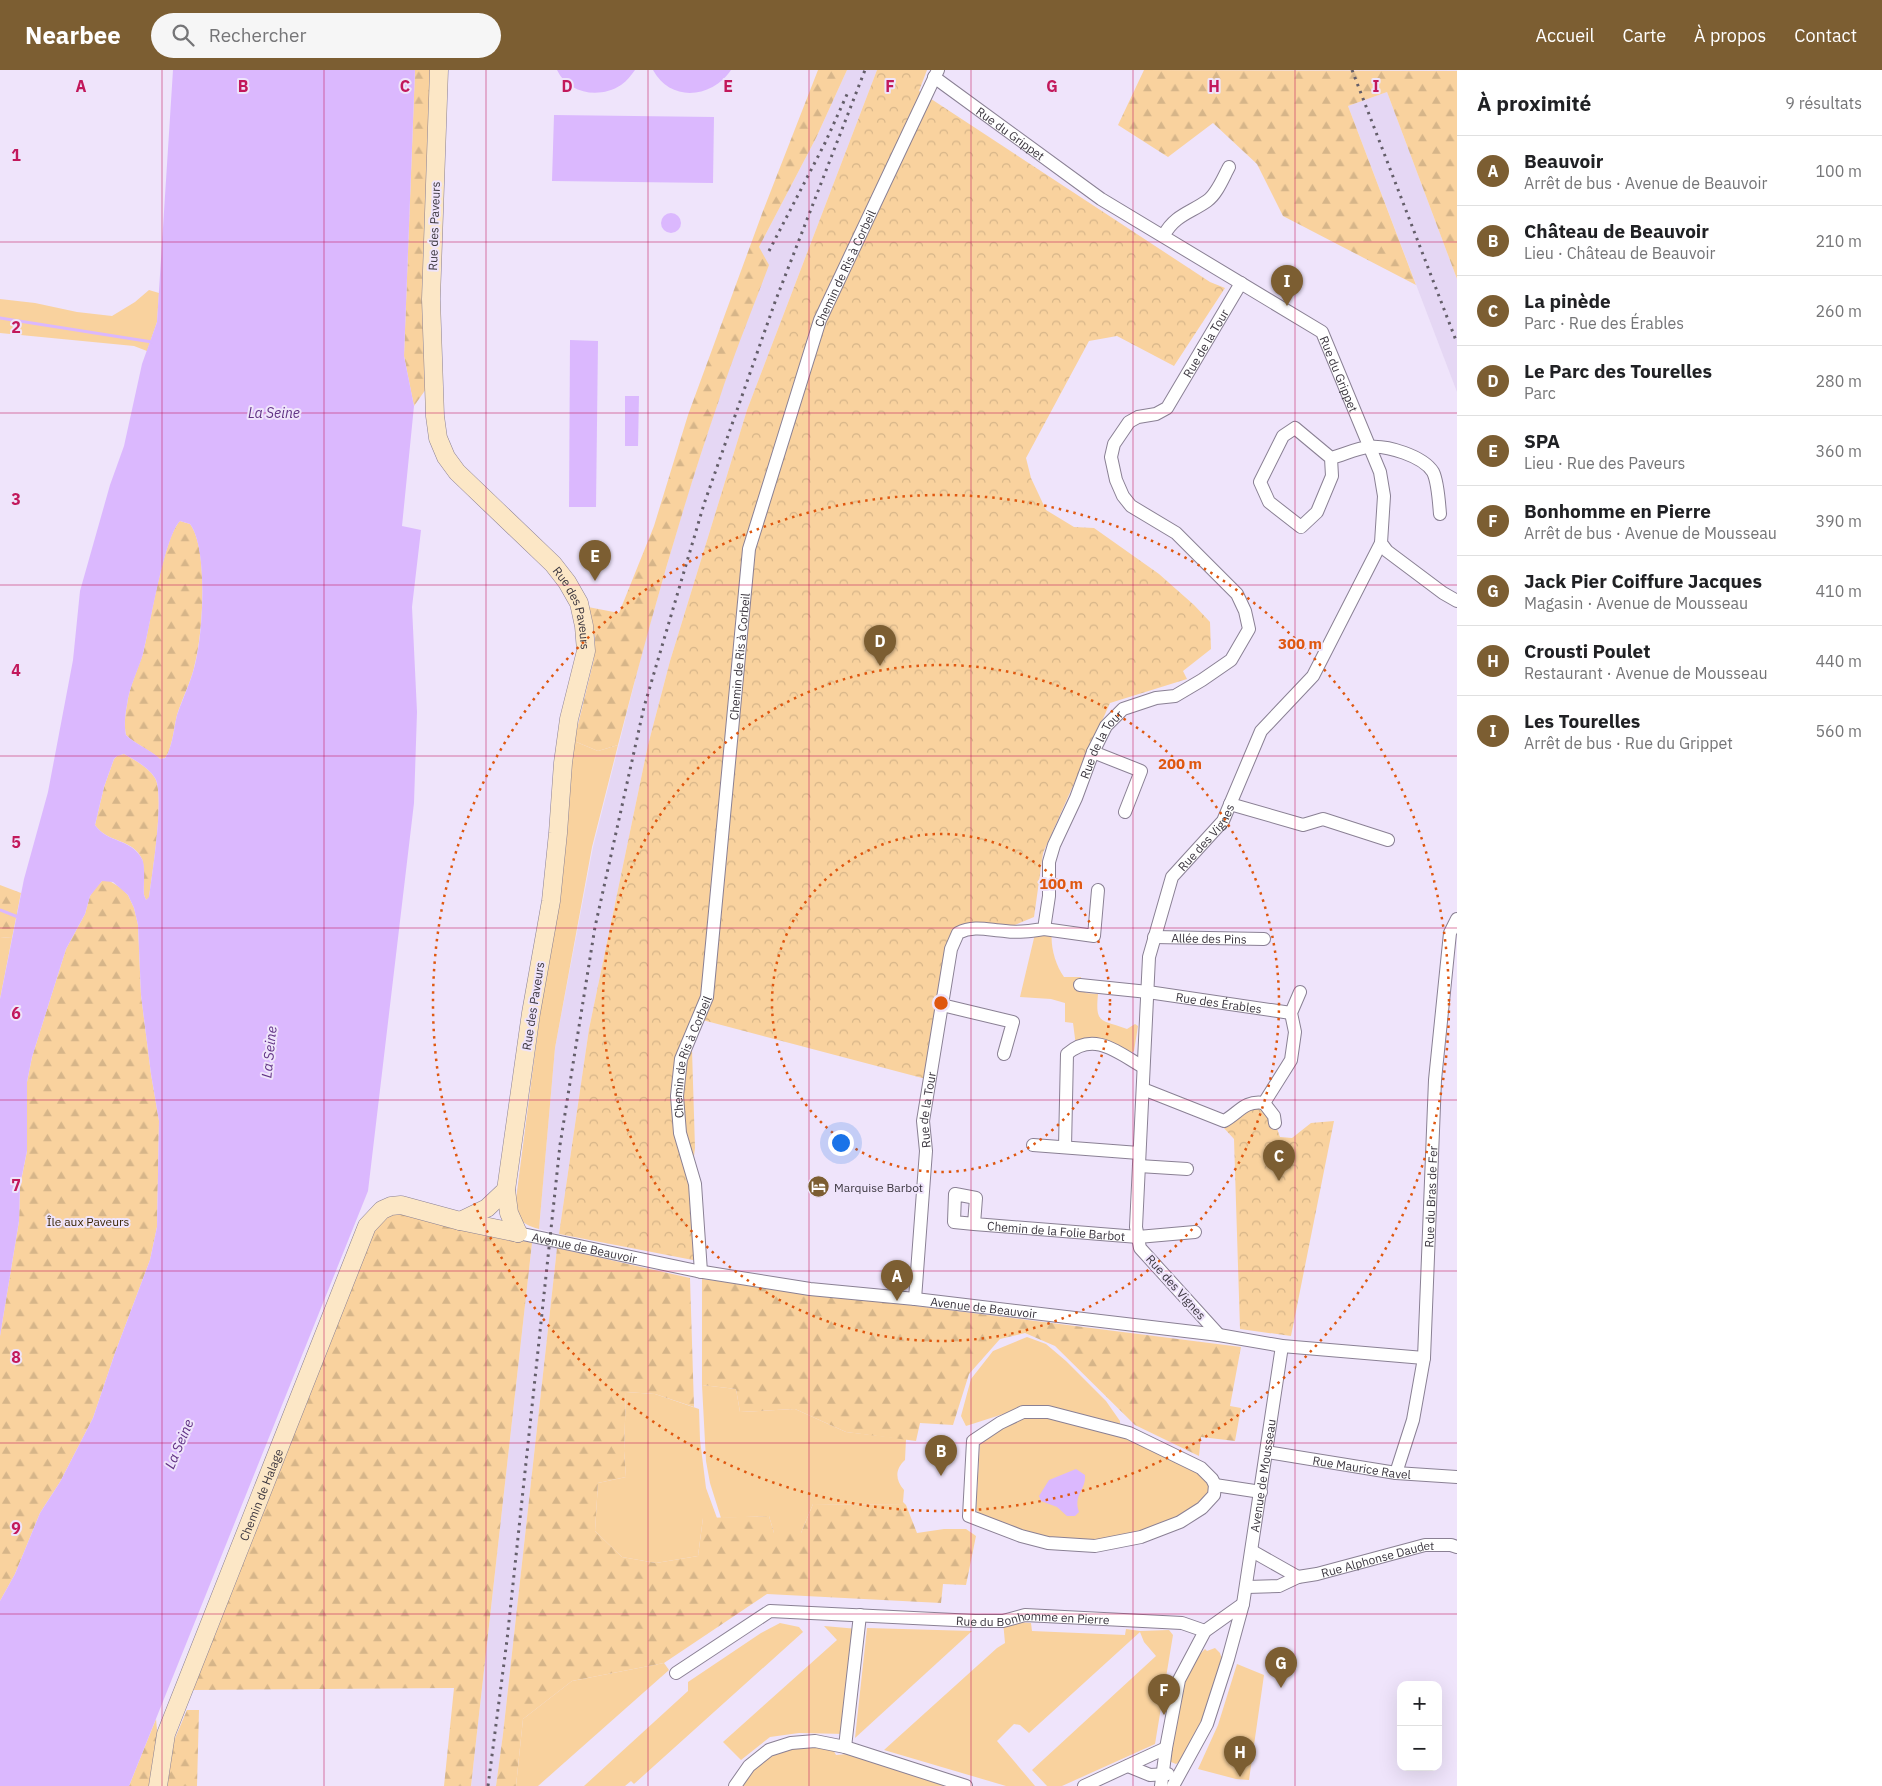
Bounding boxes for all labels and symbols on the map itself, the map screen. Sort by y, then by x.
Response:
text: A [76,76,87,96]
text: B [238,76,249,96]
text: C [400,76,410,96]
text: D [561,76,573,96]
text: E [723,76,733,96]
text: F [885,76,895,96]
text: G [1046,76,1058,96]
text: H [1208,76,1220,96]
text: I [1373,76,1380,96]
street label: Rue du Grippet [974,103,1048,163]
text: 1 [11,145,21,165]
street label: Rue des Paveurs [425,181,443,271]
street label: Chemin de Ris à Corbeil [811,207,878,328]
pin: I [1271,265,1303,306]
street label: Rue de la Tour [1179,306,1232,380]
text: 2 [11,317,21,337]
street label: Rue du Grippet [1317,333,1362,414]
water label: La Seine [248,404,300,422]
text: 3 [11,489,21,509]
pin: E [579,540,611,581]
street label: Rue des Paveurs [550,563,593,650]
street label: Chemin de Ris à Corbeil [726,592,752,721]
pin: D [864,625,896,666]
text: 300 m [1278,634,1322,653]
text: 4 [11,660,21,680]
street label: Rue de la Tour [1076,706,1126,781]
text: 200 m [1158,754,1202,773]
street label: Rue des Vignes [1174,801,1237,874]
text: 5 [11,832,21,852]
text: 100 m [1039,874,1083,893]
street label: Allée des Pins [1171,930,1247,946]
street label: Rue des Paveurs [519,961,547,1051]
street label: Rue des Érables [1175,989,1263,1016]
street label: Chemin de Ris à Corbeil [669,993,714,1119]
centre of rings [932,994,950,1012]
text: 6 [11,1003,21,1023]
water label: La Seine [257,1025,281,1079]
street label: Rue de la Tour [915,1070,939,1149]
your location [828,1130,854,1156]
pin: C [1263,1140,1295,1181]
street label: Rue du Bras de Fer [1421,1145,1440,1248]
text: 7 [11,1175,21,1195]
hotel icon: Marquise Barbot [806,1175,830,1199]
place label: Marquise Barbot [834,1180,923,1195]
park label: Île aux Paveurs [47,1214,129,1229]
street label: Chemin de la Folie Barbot [987,1218,1126,1243]
street label: Avenue de Beauvoir [531,1229,639,1266]
street label: Rue des Vignes [1143,1251,1209,1323]
pin: A [881,1260,913,1301]
street label: Avenue de Beauvoir [930,1293,1038,1321]
text: 8 [11,1347,21,1367]
water label: La Seine [161,1417,197,1471]
street label: Avenue de Mousseau [1246,1418,1278,1533]
pin: B [925,1435,957,1476]
street label: Chemin de Halage [236,1446,286,1543]
street label: Rue Maurice Ravel [1312,1452,1411,1481]
text: 9 [11,1518,21,1538]
street label: Rue Alphonse Daudet [1319,1538,1434,1580]
street label: Rue du Bonhomme en Pierre [956,1607,1110,1629]
pin: G [1265,1647,1297,1688]
pin: F [1148,1674,1180,1715]
pin: H [1224,1736,1256,1777]

